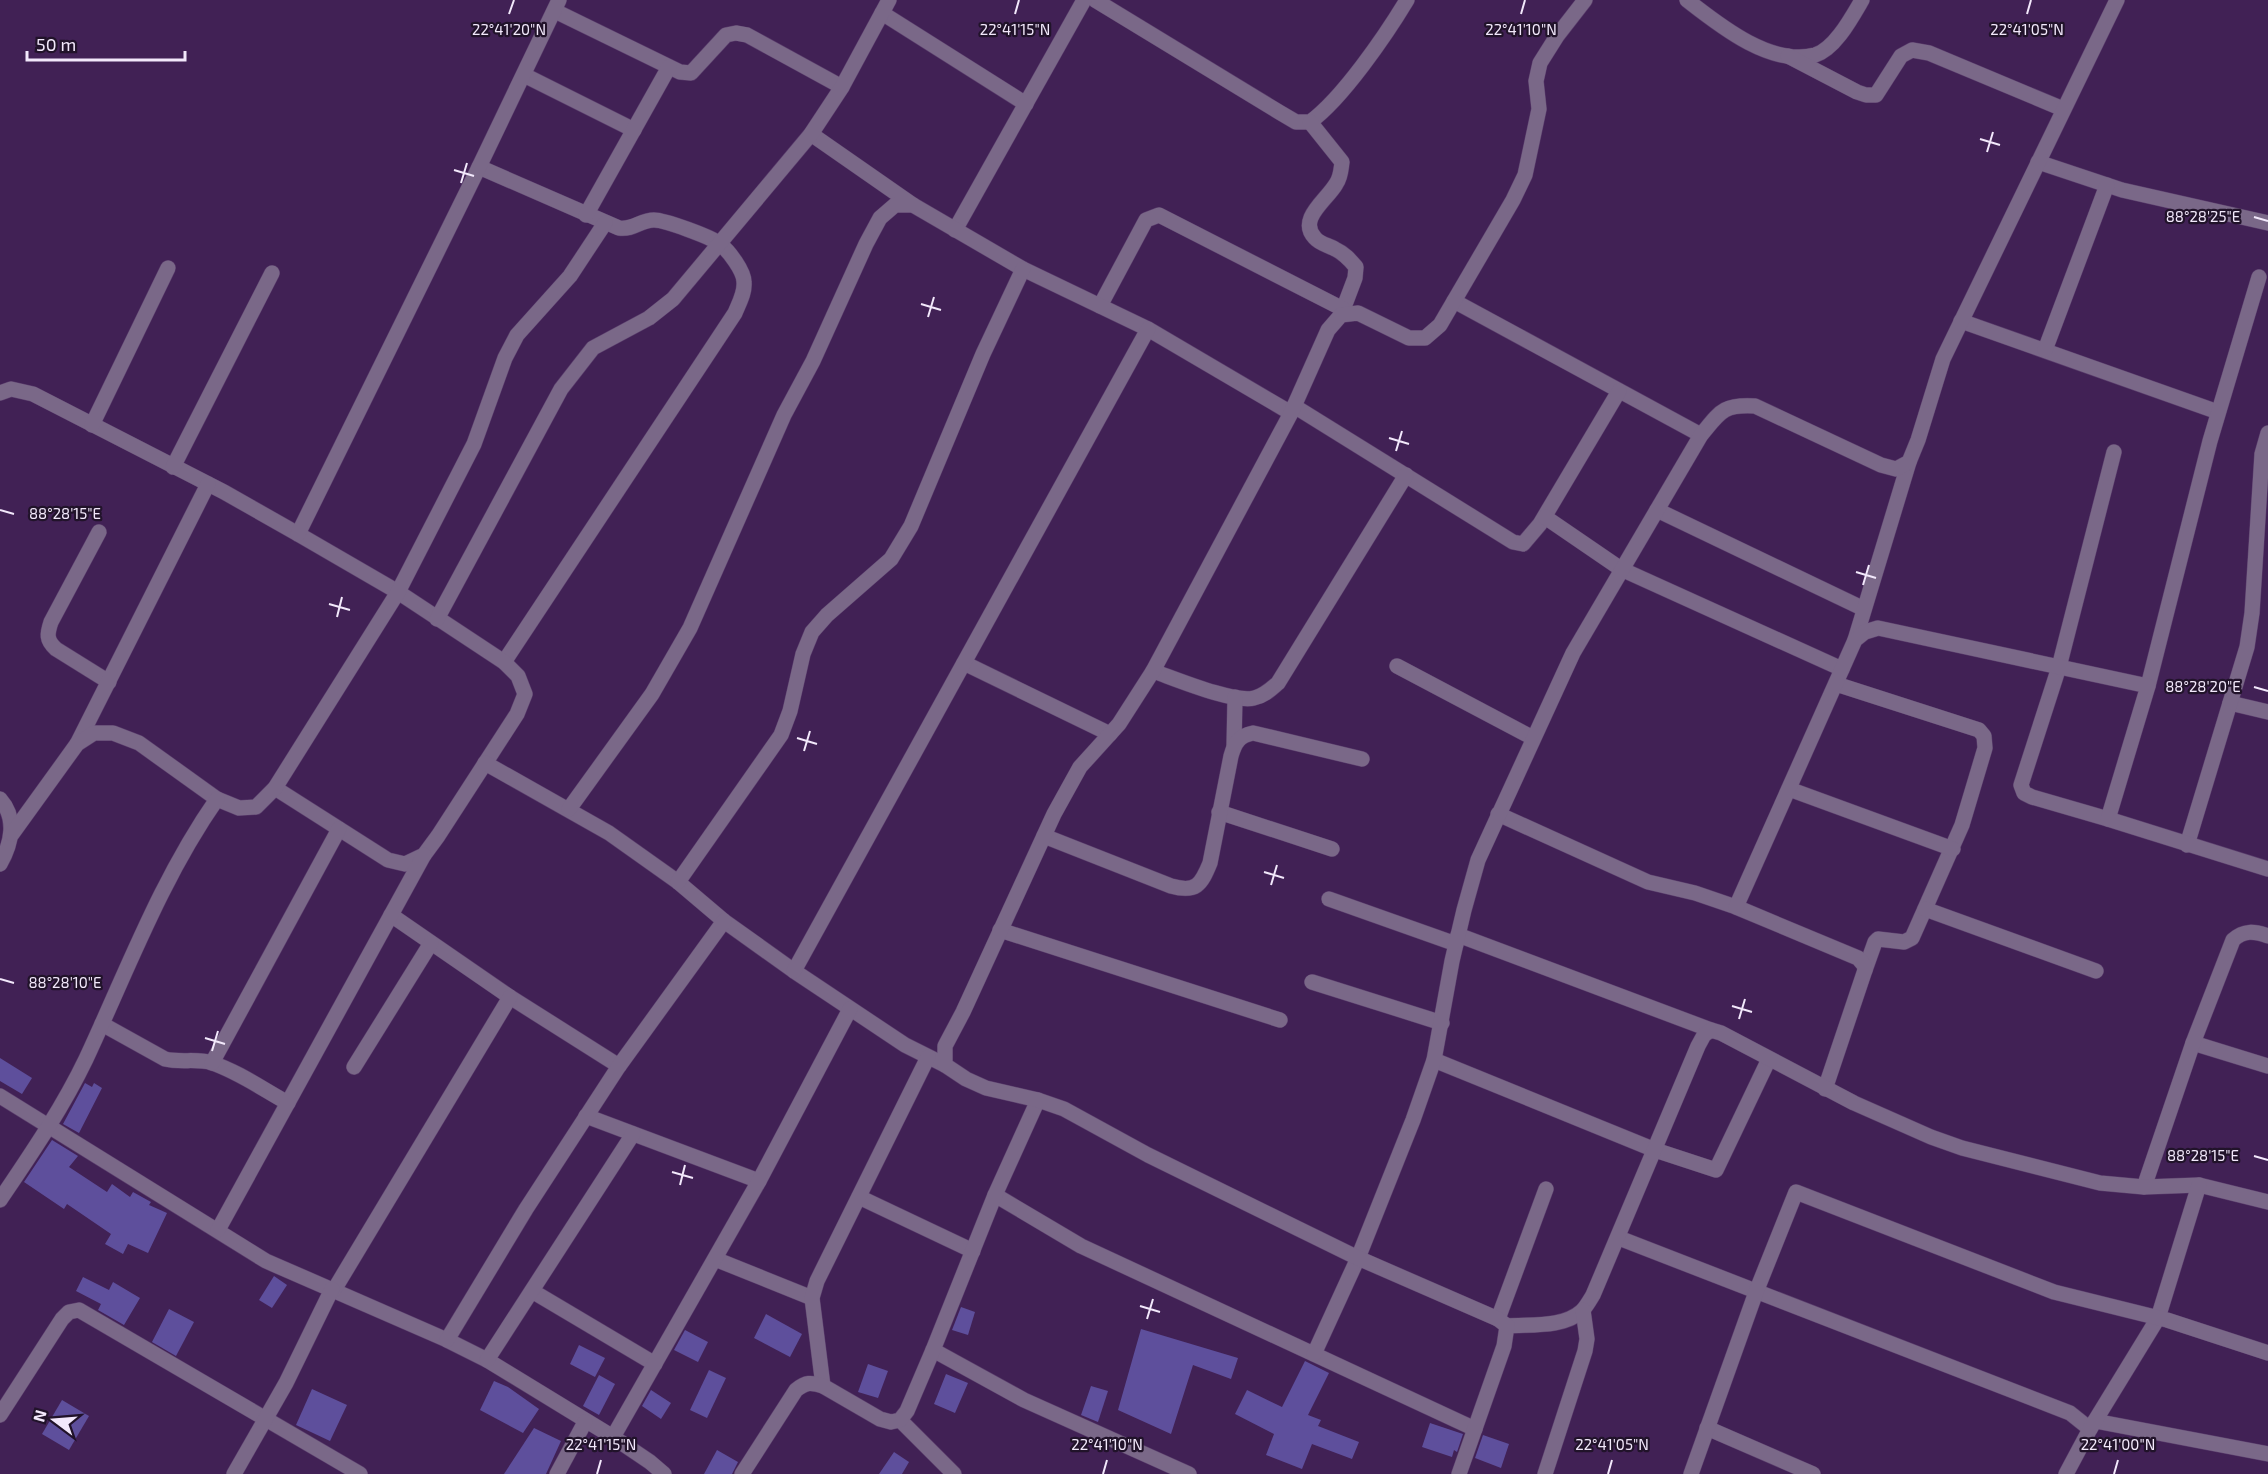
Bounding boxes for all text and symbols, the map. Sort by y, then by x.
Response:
text: 22°41'20"N [472,20,546,38]
text: 22°41'15"N [980,20,1050,38]
text: 22°41'10"N [1485,20,1557,38]
text: 22°41'05"N [1990,20,2064,38]
scale bar [27,24,184,62]
text: 50 m [36,33,76,55]
text: 88°28'25"E [2166,207,2240,225]
text: 88°28'15"E [29,504,101,522]
text: 88°28'20"E [2165,677,2241,695]
text: 88°28'10"E [28,973,102,991]
text: 88°28'15"E [2167,1146,2239,1164]
north arrow [24,1390,84,1450]
text: N [28,1408,50,1424]
text: 22°41'15"N [566,1435,636,1453]
text: 22°41'10"N [1071,1435,1143,1453]
text: 22°41'05"N [1575,1435,1649,1453]
text: 22°41'00"N [2081,1435,2155,1453]

